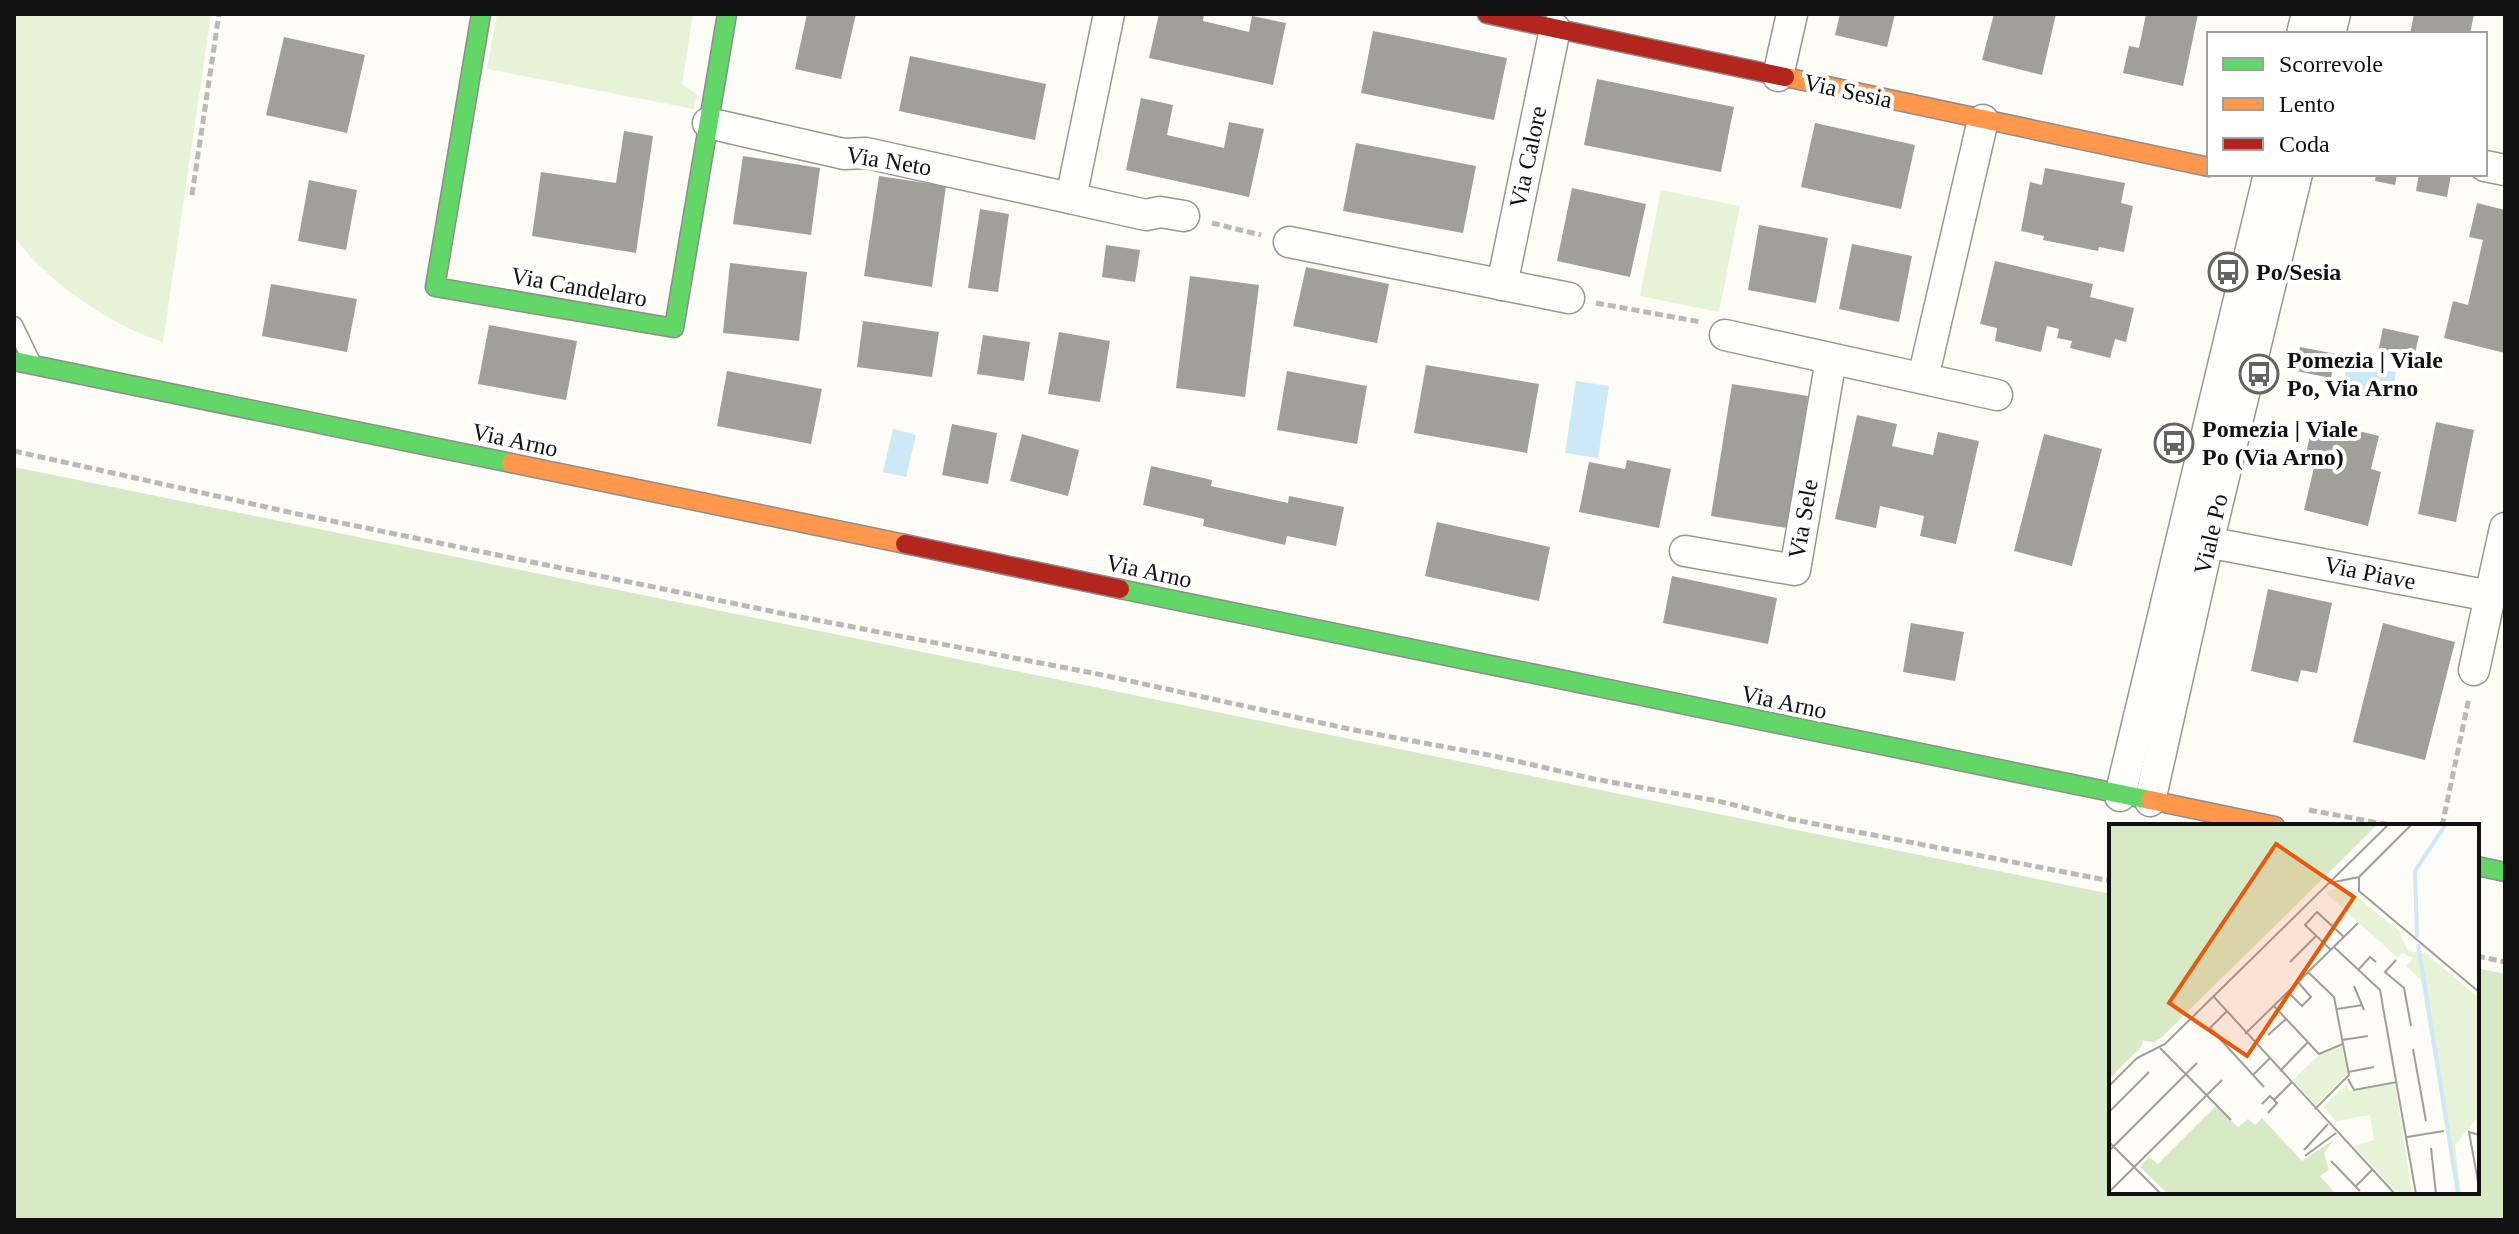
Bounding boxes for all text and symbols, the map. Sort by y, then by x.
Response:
legend [2207,32,2487,176]
text: Scorrevole [2279,51,2383,77]
street label: Via Sesia [1801,69,1895,113]
text: Lento [2279,91,2335,117]
street label: Via Calore [1505,104,1551,210]
text: Coda [2279,131,2330,157]
street label: Via Neto [845,141,933,181]
bus stop icon: Po/Sesia [2207,251,2249,293]
place label: Po/Sesia [2256,259,2341,285]
street label: Via Candelaro [509,262,649,312]
place label: Pomezia | Viale Po, Via Arno [2287,347,2443,401]
bus stop icon: Pomezia | Viale Po, Via Arno [2238,353,2280,395]
place label: Pomezia | Viale Po (Via Arno) [2202,416,2358,470]
street label: Via Arno [470,418,560,462]
bus stop icon: Pomezia | Viale Po (Via Arno) [2153,422,2195,464]
street label: Via Sele [1783,477,1823,561]
street label: Viale Po [2189,491,2233,577]
street label: Via Arno [1104,549,1194,593]
street label: Via Piave [2322,551,2418,595]
street label: Via Arno [1739,680,1829,724]
inset map [2109,824,2479,1194]

